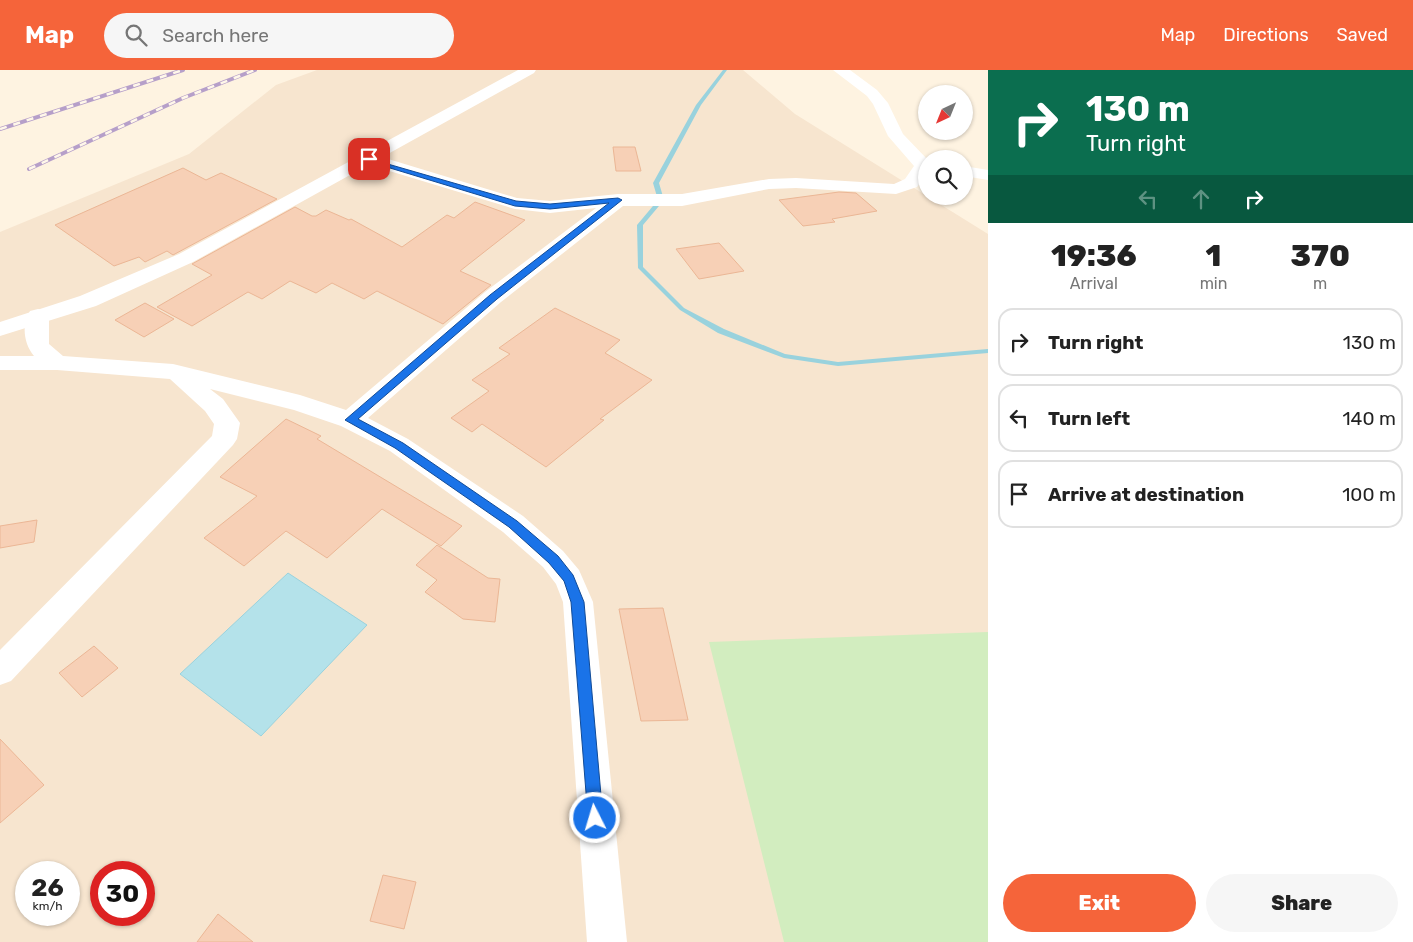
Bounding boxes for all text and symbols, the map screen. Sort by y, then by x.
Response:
search box [104,13,454,58]
text: Map [25,21,74,49]
icon: search [122,21,150,49]
text: Search here [162,24,269,47]
text: Map [1160,24,1195,46]
text: Directions [1223,24,1309,46]
text: Saved [1337,24,1388,46]
north arrow [918,85,972,140]
map controls [918,85,973,205]
text: 130 m [1086,88,1190,130]
icon: right [1003,90,1068,155]
text: Turn right [1086,130,1186,157]
pin [348,138,390,180]
icon: arrive [355,145,383,173]
button: search [918,150,973,205]
icon: left [1134,185,1162,213]
icon: ahead [1187,185,1215,213]
icon: right [1240,185,1268,213]
text: 19:36 [1051,238,1137,274]
text: 1 [1206,238,1221,274]
text: 370 [1290,238,1350,274]
text: Arrival [1070,274,1118,293]
text: min [1200,274,1227,293]
text: m [1313,274,1327,293]
icon: right [1005,328,1033,356]
text: Turn right [1048,331,1143,354]
text: 130 m [1343,331,1396,354]
icon: left [1005,404,1033,432]
text: Turn left [1048,407,1130,430]
text: 140 m [1342,407,1396,430]
icon: arrive [1005,480,1033,508]
text: Arrive at destination [1048,483,1244,506]
text: 100 m [1342,483,1396,506]
position arrow [568,791,620,843]
speed limit sign: 30 [90,861,155,926]
text: 26 [31,873,64,902]
button: Exit [1003,874,1196,932]
button: Share [1206,874,1398,932]
text: km/h [33,899,62,913]

